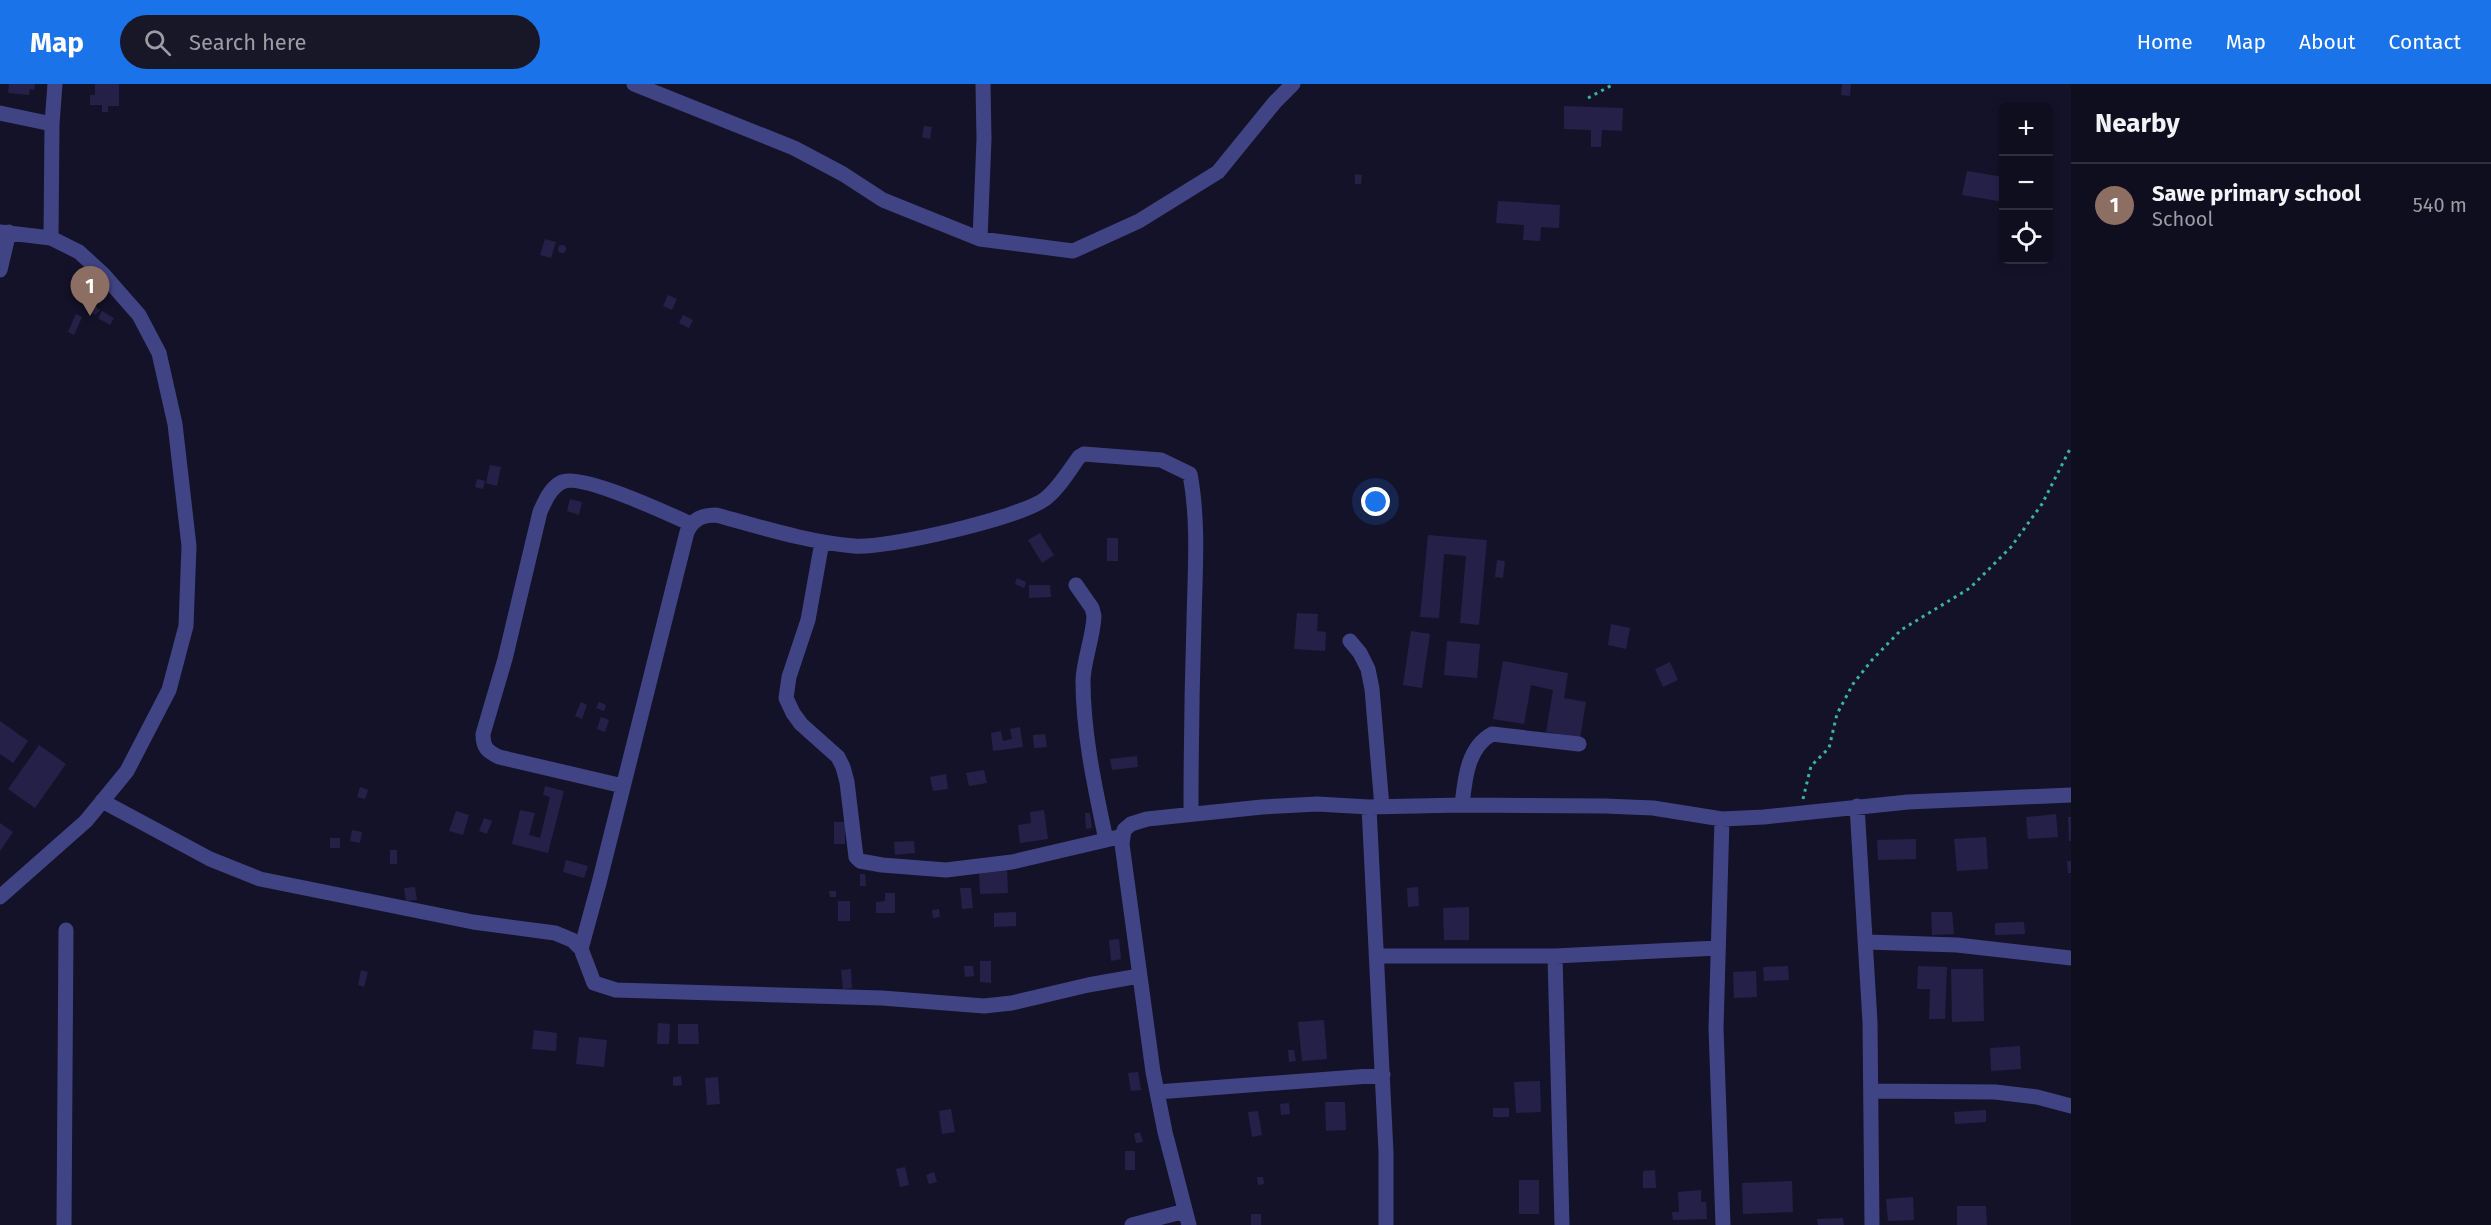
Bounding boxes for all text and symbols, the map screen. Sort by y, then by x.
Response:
search box [120,15,540,69]
text: Map [30,26,84,59]
icon: search [141,26,174,59]
text: Search here [189,29,307,56]
text: Home [2137,29,2193,55]
text: Map [2226,29,2266,55]
text: About [2299,29,2356,55]
text: Contact [2389,29,2461,55]
map controls [1999,102,2053,264]
button: + [1999,102,2053,156]
text: Nearby [2095,108,2180,139]
button: − [1999,156,2053,210]
text: Sawe primary school [2152,180,2361,207]
text: 1 [2110,193,2119,217]
text: 540 m [2413,193,2467,217]
text: School [2152,207,2213,231]
button: locate [1999,210,2053,264]
pin: 1 [70,266,110,316]
your location [1361,487,1390,516]

